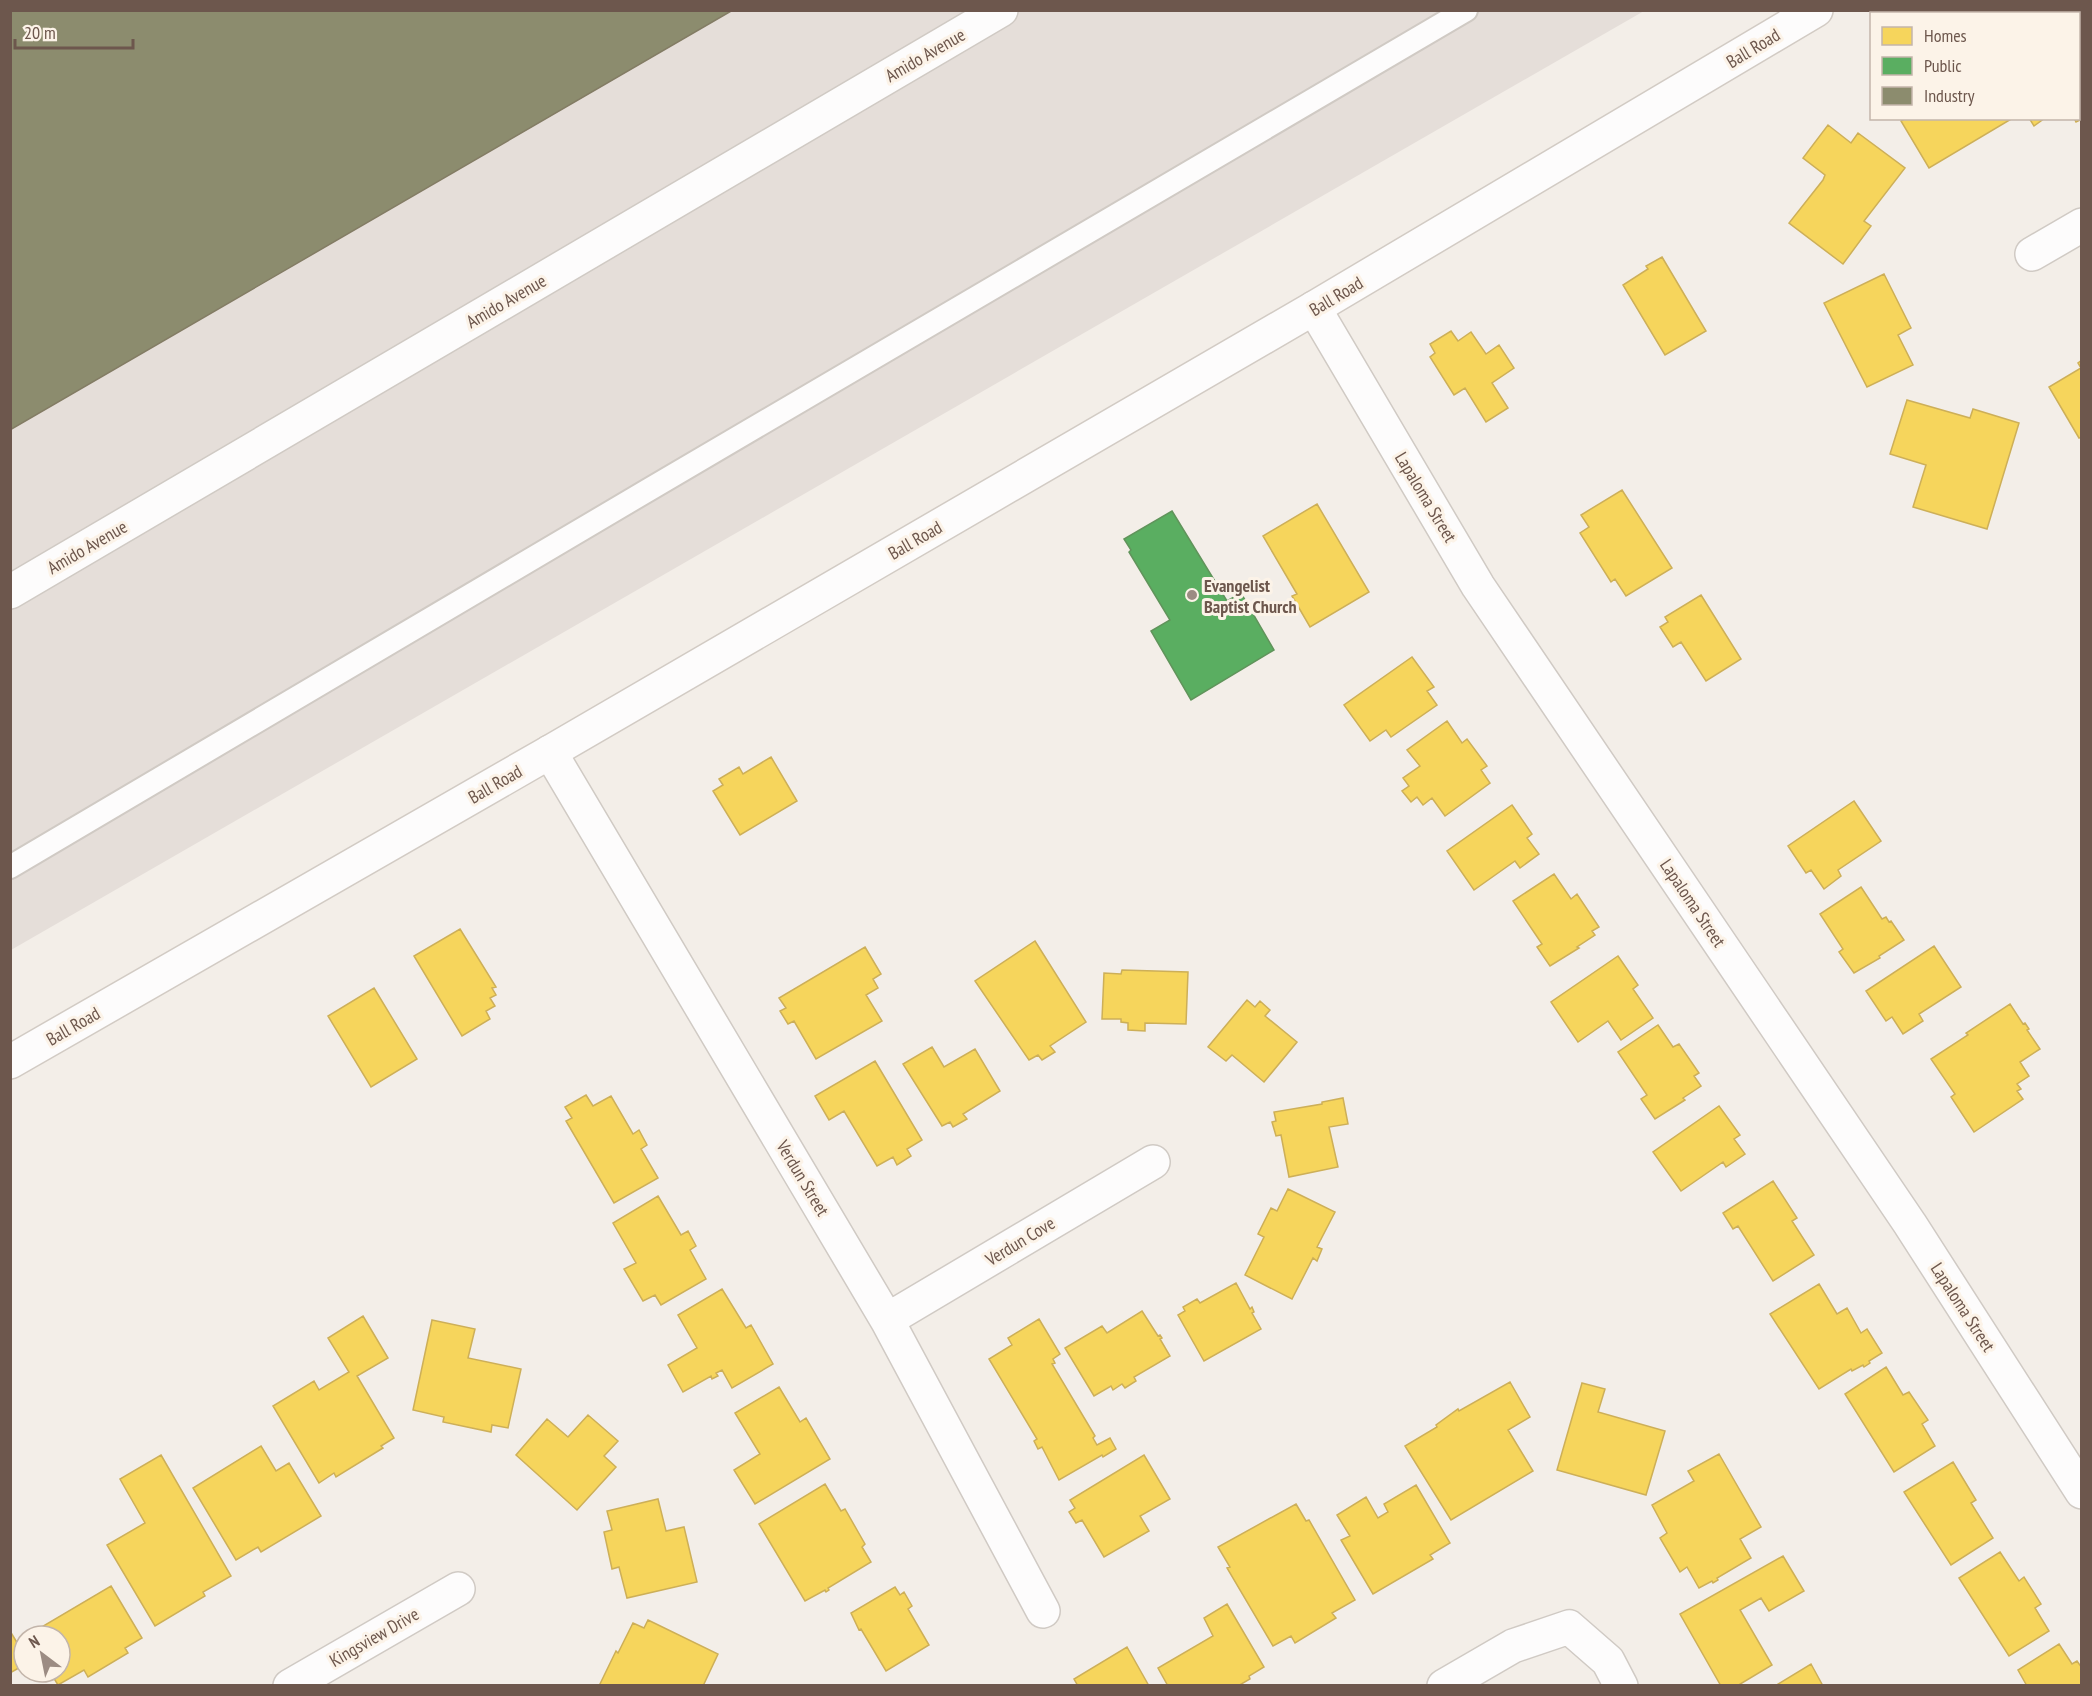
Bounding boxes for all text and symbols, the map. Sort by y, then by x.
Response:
scale bar [15,12,134,50]
legend [1870,12,2080,120]
text: 20 m [24,21,56,44]
street label: Amido Avenue [881,23,969,87]
street label: Ball Road [1722,23,1784,73]
text: Homes [1924,24,1967,47]
text: Public [1924,54,1962,77]
text: Industry [1924,84,1975,107]
street label: Amido Avenue [462,269,550,333]
street label: Ball Road [1305,271,1367,321]
street label: Lapaloma Street [1390,448,1462,546]
street label: Amido Avenue [43,515,131,579]
street label: Ball Road [884,515,946,565]
place label: Evangelist Baptist Church [1204,574,1297,618]
marker: Evangelist Baptist Church [1185,588,1199,602]
street label: Ball Road [464,759,526,809]
street label: Lapaloma Street [1655,855,1731,952]
street label: Ball Road [42,1001,104,1051]
street label: Verdun Street [771,1135,835,1220]
street label: Verdun Cove [980,1211,1059,1271]
street label: Lapaloma Street [1926,1258,2000,1356]
street label: Kingsview Drive [325,1602,423,1672]
north arrow [12,1624,72,1684]
text: N [25,1631,43,1652]

